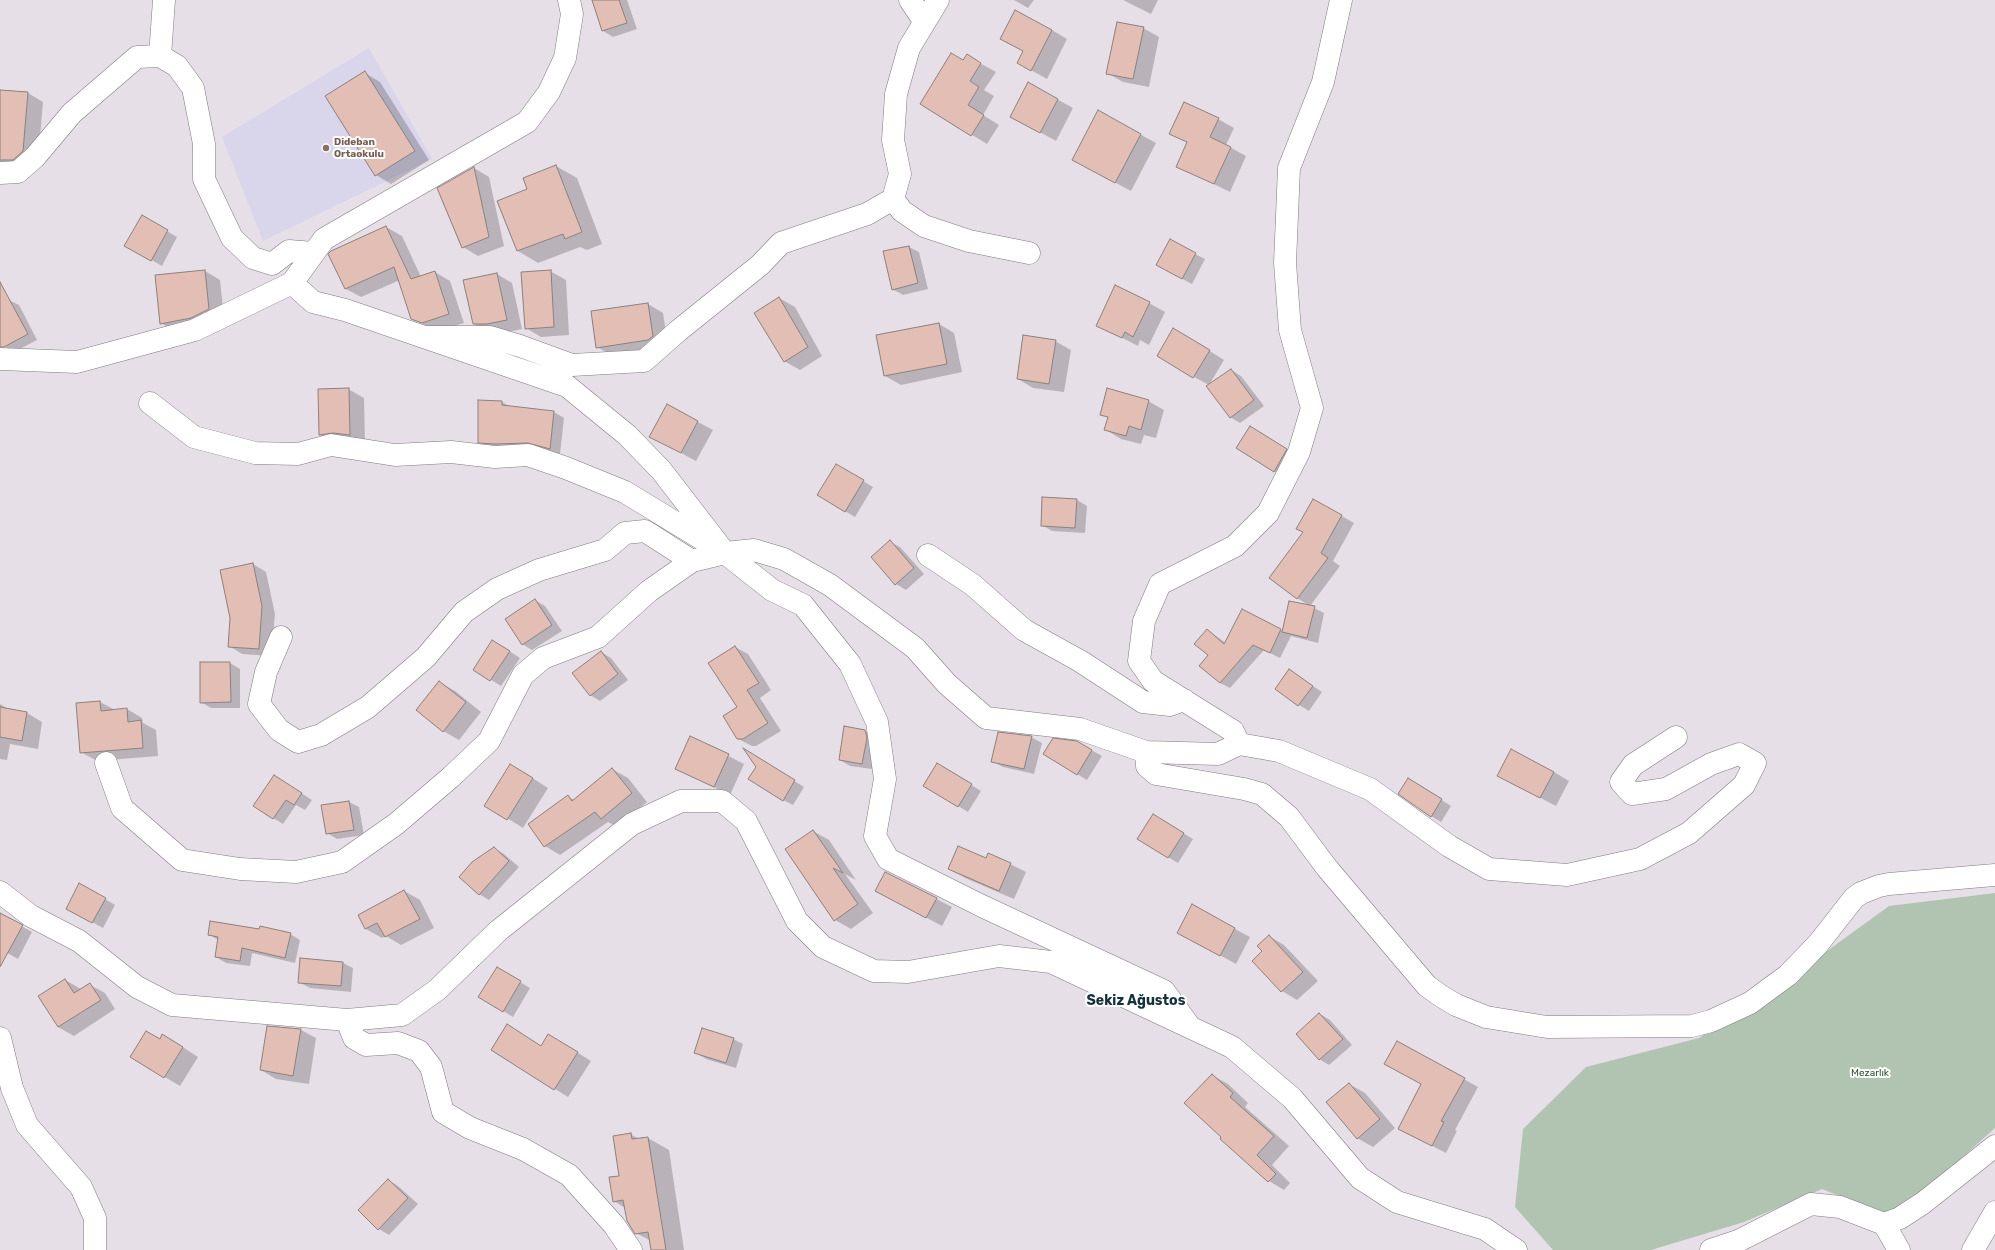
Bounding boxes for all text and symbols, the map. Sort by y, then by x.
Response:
place label: Dideban Ortaokulu [334,136,384,160]
marker: Dideban Ortaokulu [321,143,331,153]
district label: Sekiz Ağustos [1087,993,1185,1009]
park label: Mezarlık [1851,1067,1889,1079]

